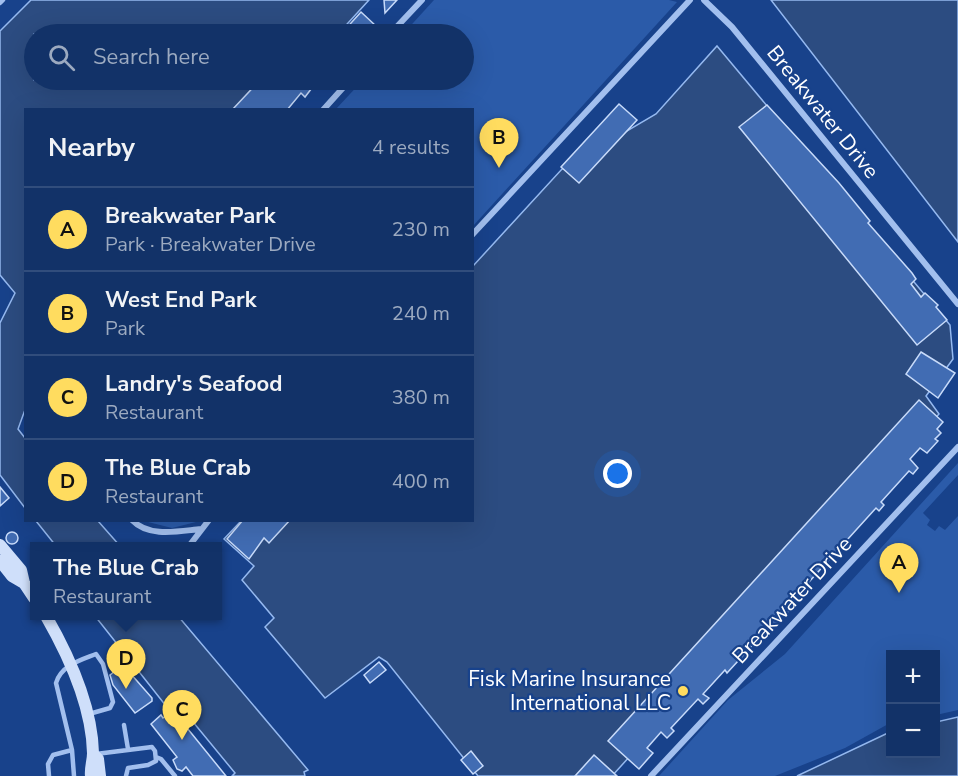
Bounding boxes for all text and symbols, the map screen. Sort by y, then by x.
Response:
search box [24,24,474,90]
street label: Breakwater Drive [761,40,885,184]
icon: search [45,41,78,74]
text: Search here [93,42,210,72]
pin: B [480,118,518,168]
text: Nearby [48,130,135,165]
text: 4 results [372,134,450,161]
text: Breakwater Park [105,201,276,231]
text: A [60,216,75,243]
text: 230 m [392,216,450,243]
text: Park · Breakwater Drive [105,231,316,258]
text: West End Park [105,285,256,315]
text: B [61,300,74,327]
text: 240 m [392,300,450,327]
text: Park [105,315,145,342]
text: Landry's Seafood [105,369,282,399]
text: C [61,384,74,411]
text: 380 m [392,384,450,411]
text: Restaurant [105,399,203,426]
text: The Blue Crab [105,453,251,483]
your location [603,459,632,488]
text: D [60,468,75,495]
text: 400 m [392,468,450,495]
text: Restaurant [105,483,203,510]
street label: Breakwater Drive [726,531,858,669]
popup [30,542,222,620]
pin: A [880,544,918,593]
text: The Blue Crab [53,553,199,583]
text: Restaurant [53,583,151,610]
pin: D [106,640,146,689]
map controls [886,650,940,758]
button: + [886,650,940,704]
place label: Fisk Marine Insurance International LLC [468,665,671,717]
marker: Fisk Marine Insurance International LLC [676,684,690,698]
pin: C [162,690,201,740]
button: − [886,704,940,758]

